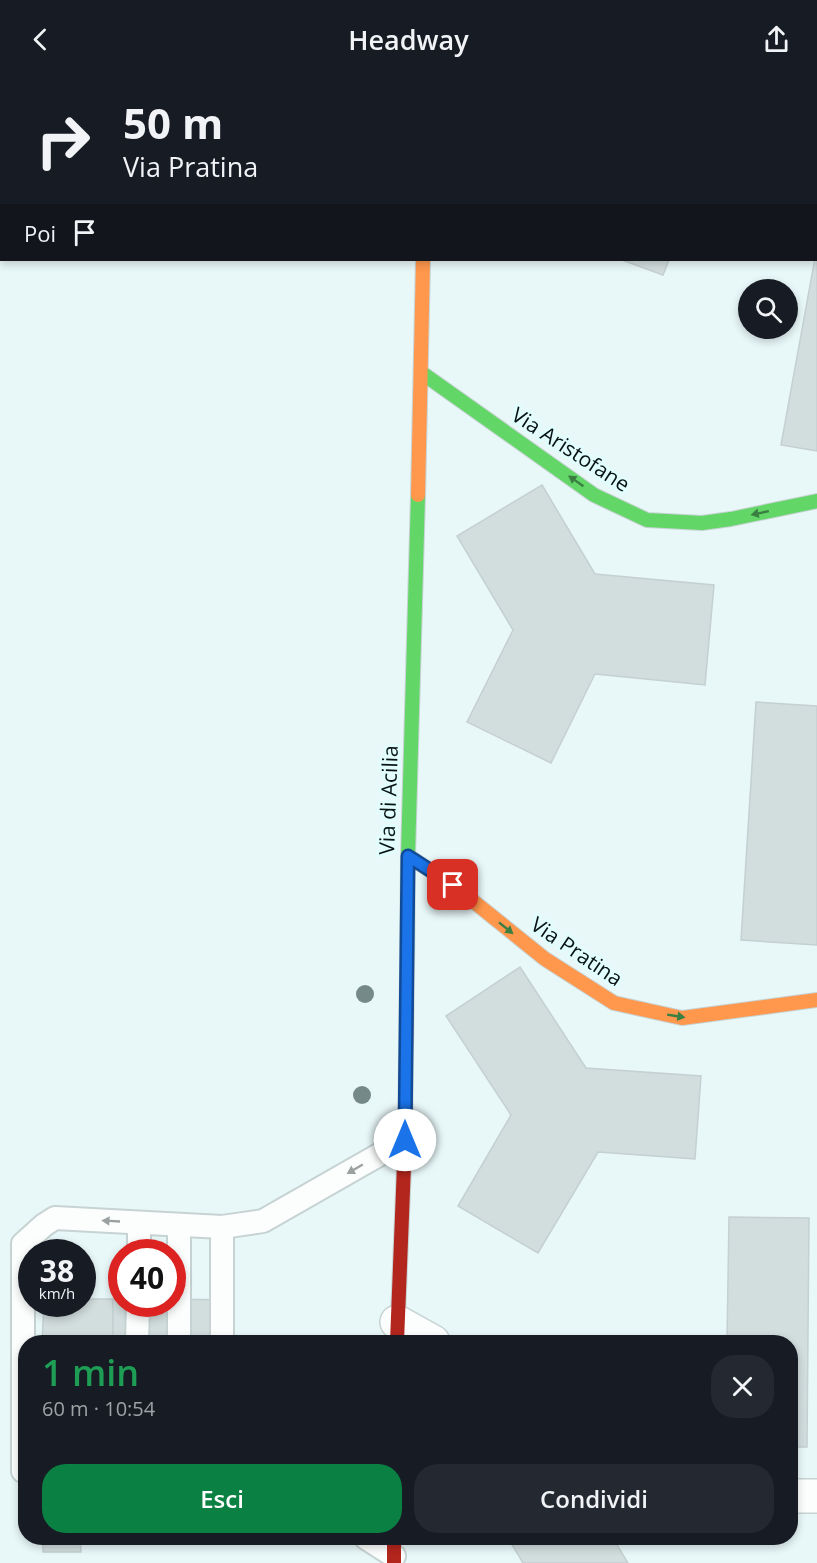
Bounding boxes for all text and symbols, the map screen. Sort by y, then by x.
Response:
text: Headway [348,21,469,58]
icon: back [24,23,57,56]
icon: share [760,23,793,56]
text: 50 m [123,94,223,151]
icon: right [24,102,102,180]
text: Via Pratina [123,148,258,185]
icon: arrive [68,216,101,249]
text: Poi [24,218,56,248]
map controls [738,279,798,339]
button: search [738,279,798,339]
street label: Via Aristofane [506,400,636,498]
one-way arrow [568,476,583,488]
one-way arrow [750,509,769,518]
street label: Via di Acilia [372,745,404,855]
pin [427,859,478,910]
icon: arrive [436,868,469,901]
street label: Via Pratina [526,910,628,992]
one-way arrow [498,921,514,934]
one-way arrow [666,1012,685,1021]
position arrow [373,1108,437,1172]
one-way arrow [346,1163,363,1173]
one-way arrow [102,1216,121,1226]
speed limit sign: 40 [108,1239,186,1317]
text: 38 [40,1250,74,1291]
text: km/h [39,1283,75,1303]
text: 1 min [42,1348,139,1397]
button: close [711,1355,774,1418]
text: 60 m · 10:54 [42,1395,155,1422]
button: Esci [42,1464,402,1533]
button: Condividi [414,1464,774,1533]

